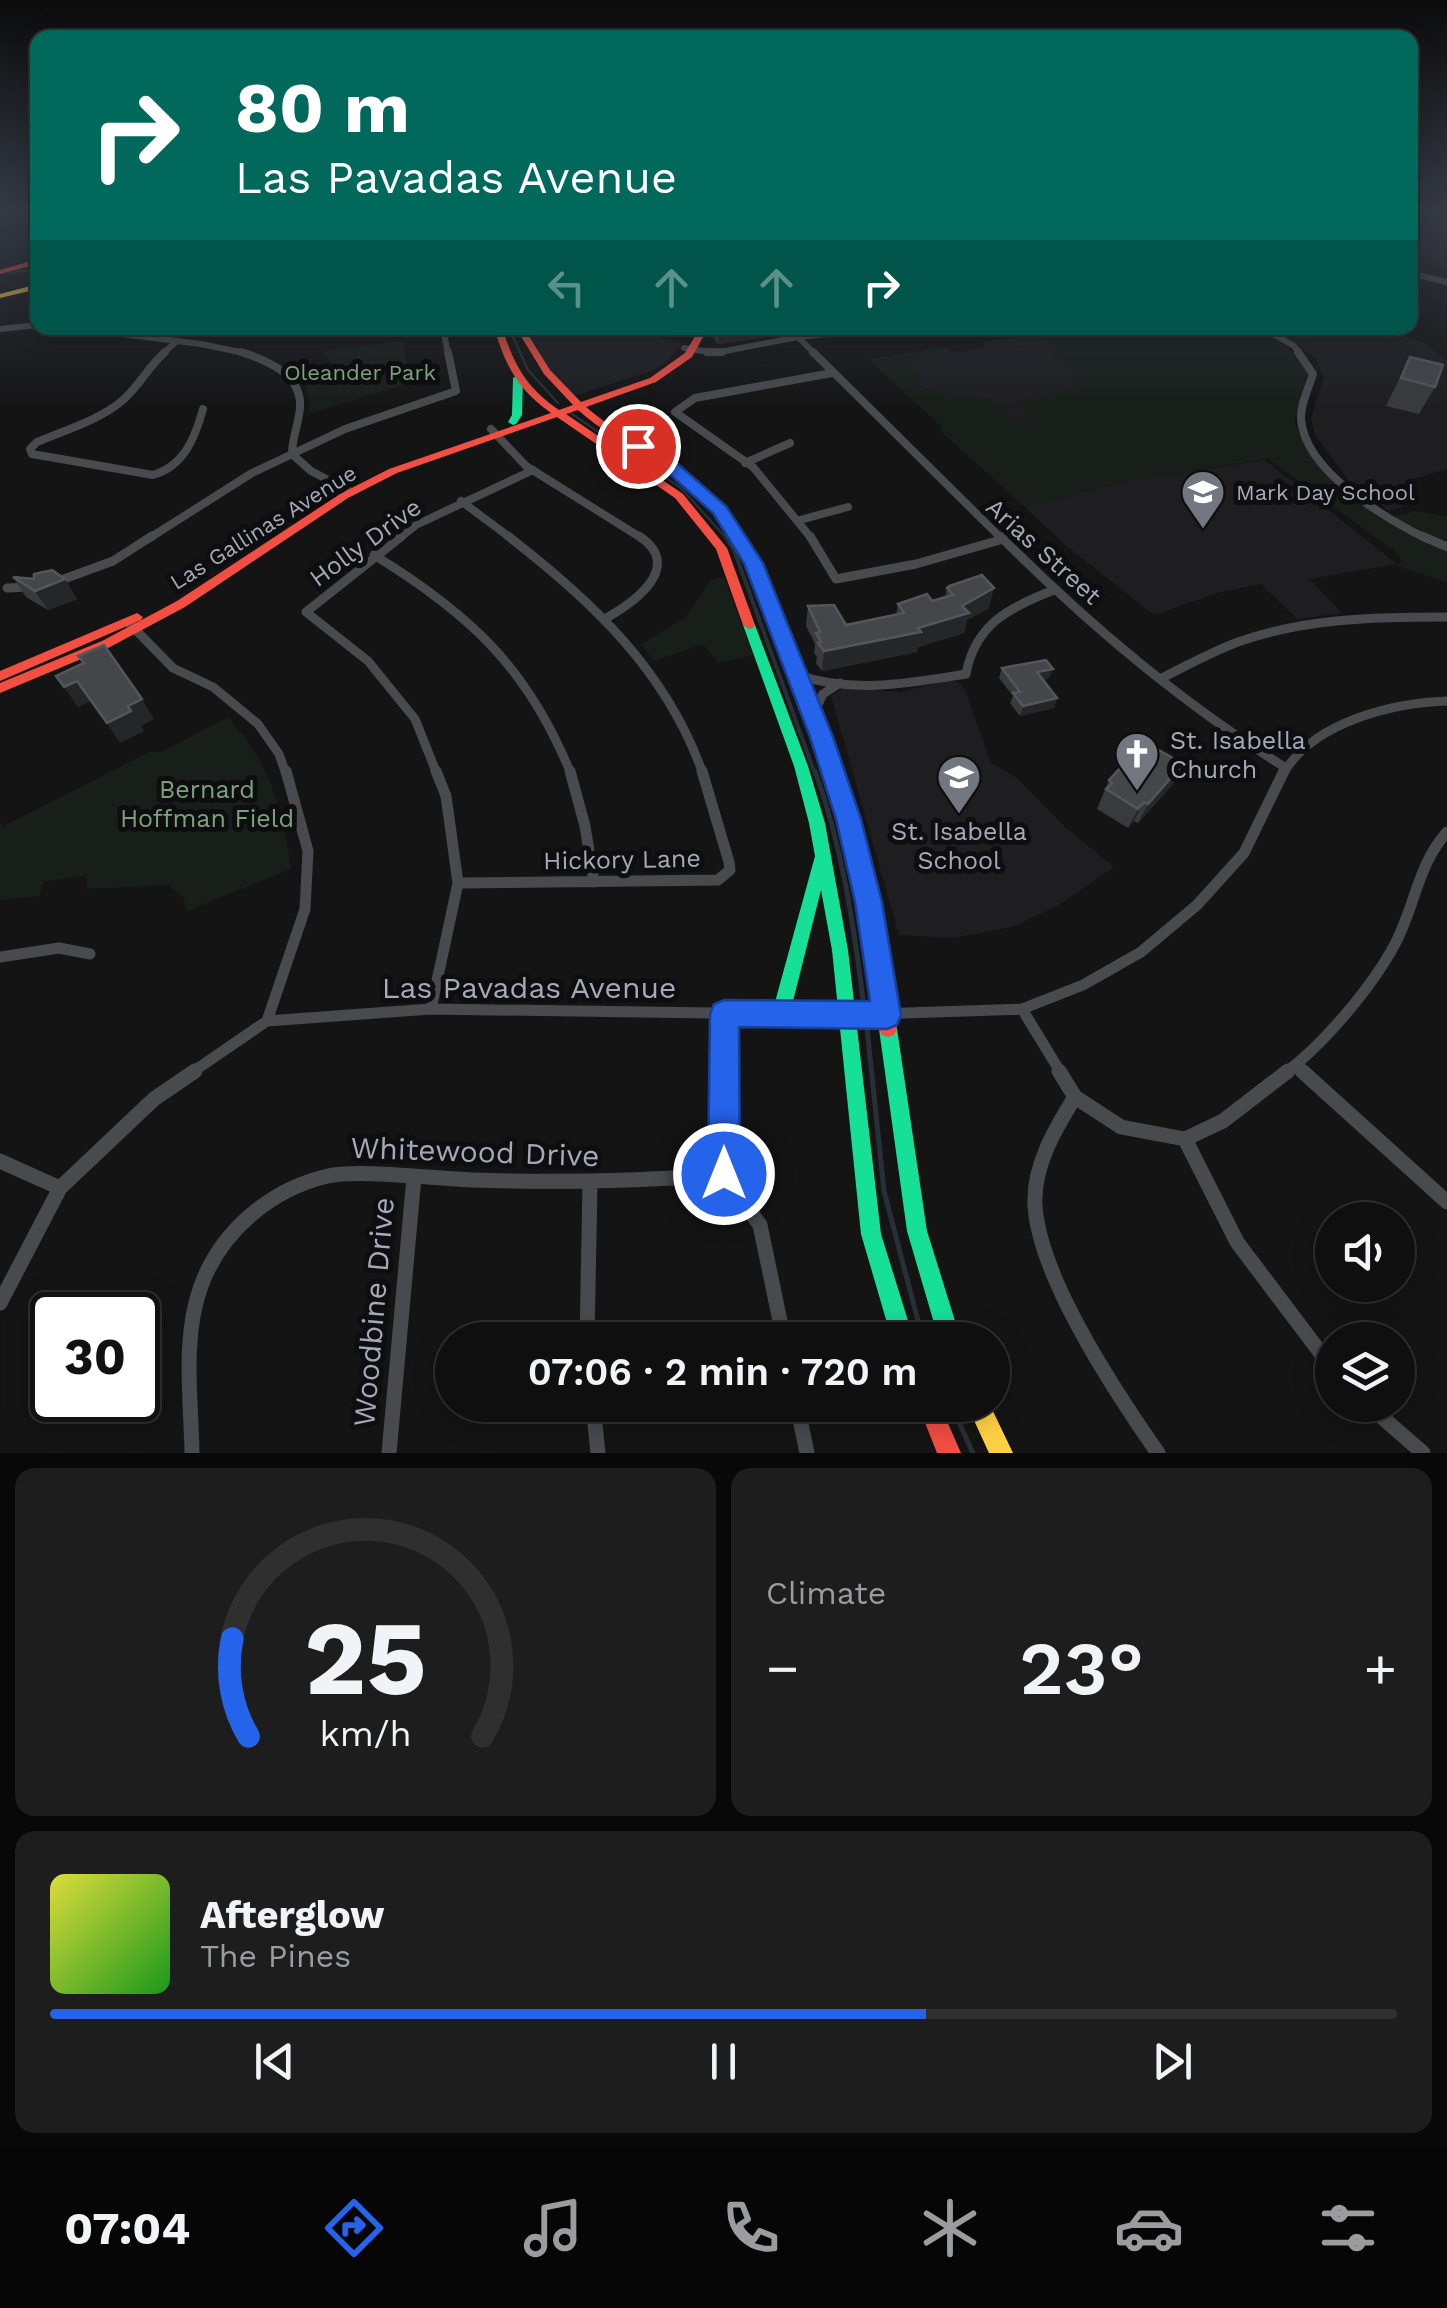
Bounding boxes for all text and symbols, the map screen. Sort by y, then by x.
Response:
text: 80 m [235,67,410,149]
icon: right [70,70,200,200]
text: Las Pavadas Avenue [235,151,677,204]
icon: left [539,260,594,315]
icon: ahead [644,260,699,315]
icon: ahead [749,260,804,315]
icon: right [854,260,909,315]
park label: Oleander Park [284,360,436,385]
pin [596,404,681,489]
icon: arrive [611,419,666,474]
street label: Las Gallinas Avenue [166,460,361,595]
school or university icon: Mark Day School [1180,469,1226,530]
place label: Mark Day School [1236,480,1415,505]
street label: Holly Drive [304,492,427,593]
street label: Arias Street [980,492,1107,611]
place label: St. Isabella Church [1170,726,1306,784]
church icon: St. Isabella Church [1114,731,1160,792]
school or university icon: St. Isabella School [936,754,982,815]
park label: Bernard Hoffman Field [120,775,294,833]
place label: St. Isabella School [891,817,1027,875]
street label: Hickory Lane [543,844,701,875]
street label: Las Pavadas Avenue [382,970,676,1005]
position arrow [672,1122,776,1226]
street label: Whitewood Drive [350,1130,600,1173]
street label: Woodbine Drive [346,1196,401,1428]
map controls [1315,1202,1415,1422]
button: sound [1315,1202,1415,1302]
speed limit sign: 30 [30,1292,160,1422]
button: layers [1315,1322,1415,1422]
text: 07:06 · 2 min · 720 m [528,1350,917,1394]
text: Climate [766,1574,886,1612]
text: 25 [304,1597,427,1719]
text: 23° [1019,1624,1144,1712]
text: − [766,1636,799,1700]
text: + [1364,1636,1397,1700]
text: km/h [319,1713,412,1755]
text: Afterglow [200,1893,385,1937]
text: The Pines [200,1937,351,1975]
icon: previous [247,2034,302,2089]
icon: pause [696,2034,751,2089]
icon: next [1145,2034,1200,2089]
icon: directions [319,2193,389,2263]
icon: music [518,2193,588,2263]
icon: phone [716,2193,786,2263]
icon: climate [915,2193,985,2263]
icon: car [1114,2193,1184,2263]
icon: filters [1313,2193,1383,2263]
text: 07:04 [64,2202,190,2255]

